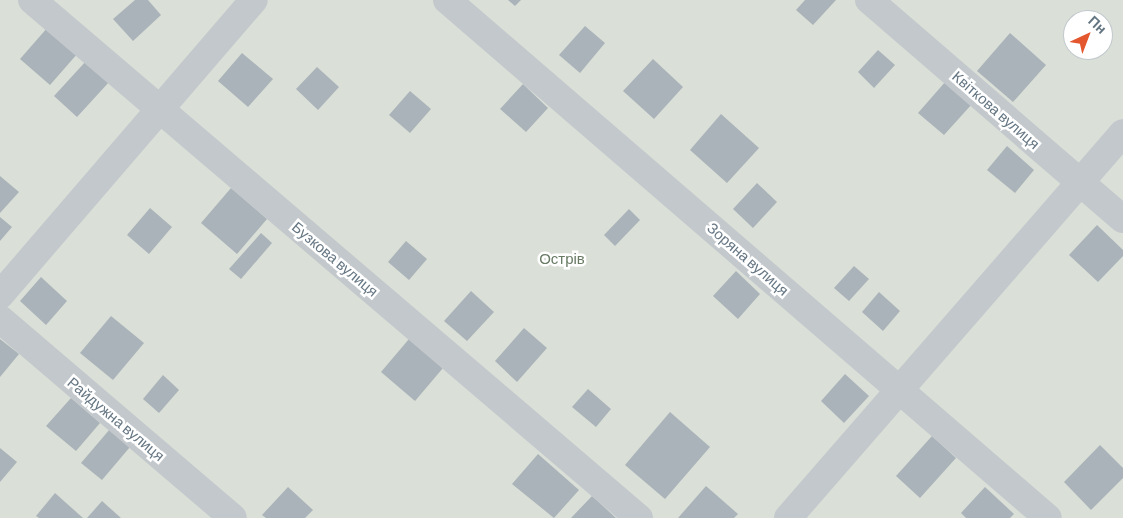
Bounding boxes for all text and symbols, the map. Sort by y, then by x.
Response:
north arrow [1063,10,1113,60]
text: Пн [1085,12,1110,37]
street label: Квіткова вулиця [949,67,1043,153]
street label: Бузкова вулиця [288,218,382,300]
street label: Зоряна вулиця [704,219,792,299]
park label: Острів [539,250,585,268]
street label: Райдужна вулиця [64,373,168,465]

